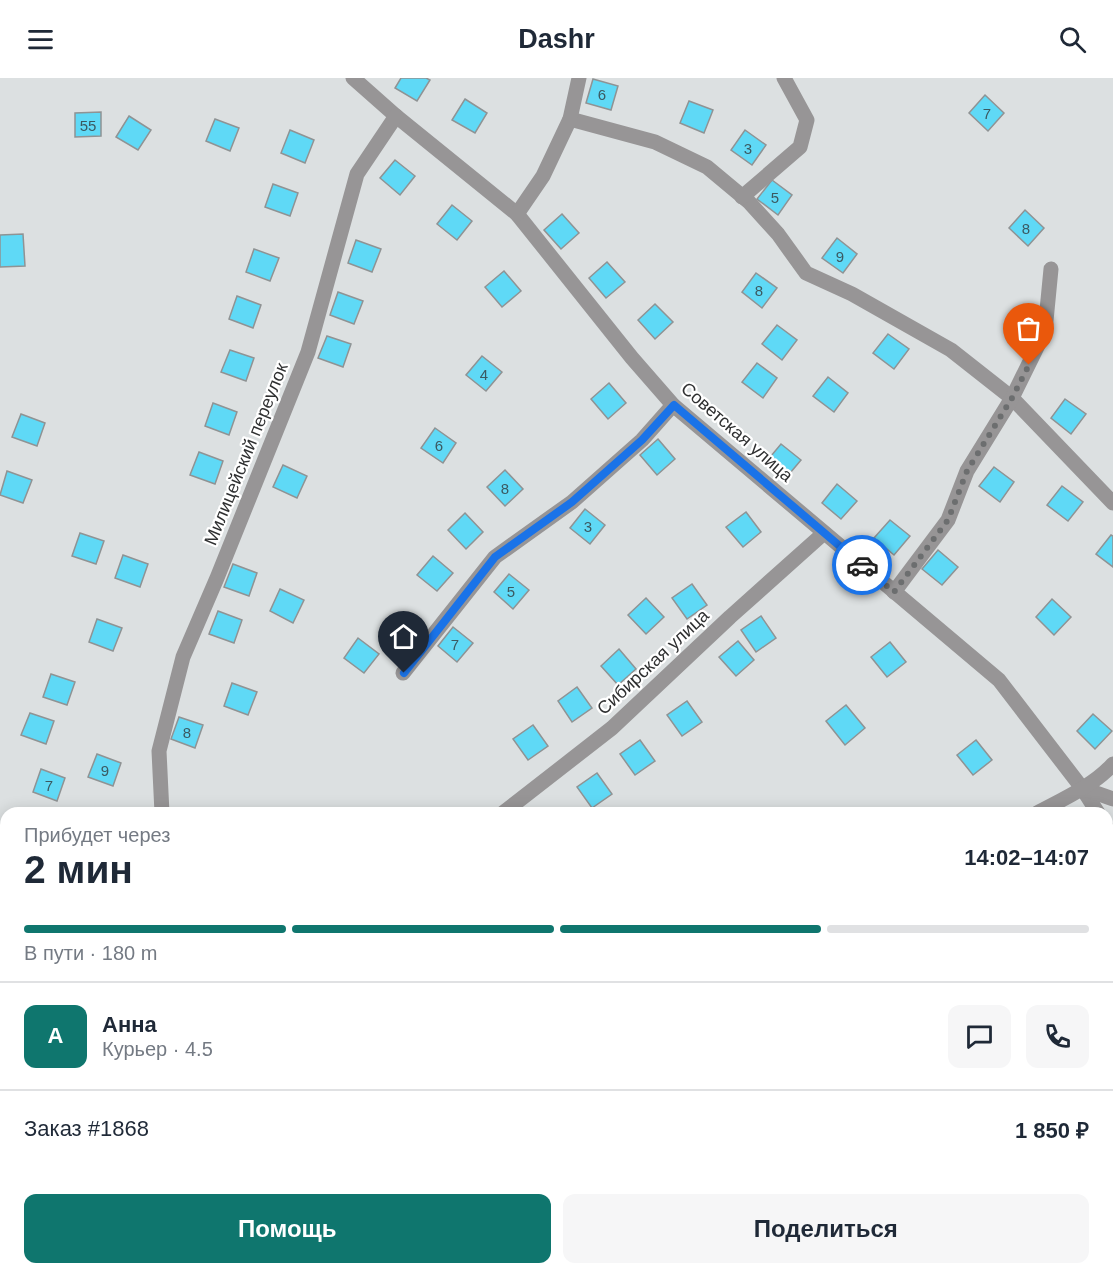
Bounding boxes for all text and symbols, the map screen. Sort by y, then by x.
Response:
icon: menu [24,23,57,56]
icon: search [1056,23,1089,56]
text: Dashr [518,24,595,54]
house number: 6 [598,86,606,103]
house number: 7 [983,105,991,122]
house number: 55 [80,117,96,134]
house number: 3 [744,140,752,157]
house number: 5 [771,189,779,206]
house number: 8 [1022,220,1030,237]
house number: 9 [836,248,844,265]
house number: 8 [755,282,763,299]
pin [1003,303,1054,365]
icon: bag [1012,312,1045,345]
street label: Милицейский переулок [200,360,292,548]
house number: 4 [480,366,488,383]
street label: Советская улица [677,378,798,487]
house number: 6 [435,437,443,454]
house number: 8 [501,480,509,497]
house number: 3 [584,518,592,535]
courier [832,535,892,595]
icon: car [846,549,879,582]
house number: 5 [507,583,515,600]
street label: Сибирская улица [593,605,714,719]
pin [378,611,429,673]
icon: home [387,620,420,653]
house number: 7 [451,636,459,653]
house number: 8 [183,724,191,741]
house number: 9 [101,762,109,779]
house number: 7 [45,777,53,794]
text: Прибудет через [24,824,170,846]
text: 14:02–14:07 [964,845,1089,870]
text: 2 мин [24,848,133,891]
text: В пути · 180 m [24,942,157,964]
button: chat [948,1005,1011,1068]
button: phone [1026,1005,1089,1068]
text: Анна [102,1012,157,1037]
text: А [48,1023,63,1048]
text: Курьер · 4.5 [102,1038,213,1060]
text: Заказ #1868 [24,1116,149,1141]
text: 1 850 ₽ [1015,1118,1089,1143]
button: Помощь [24,1194,551,1263]
button: Поделиться [563,1194,1089,1263]

